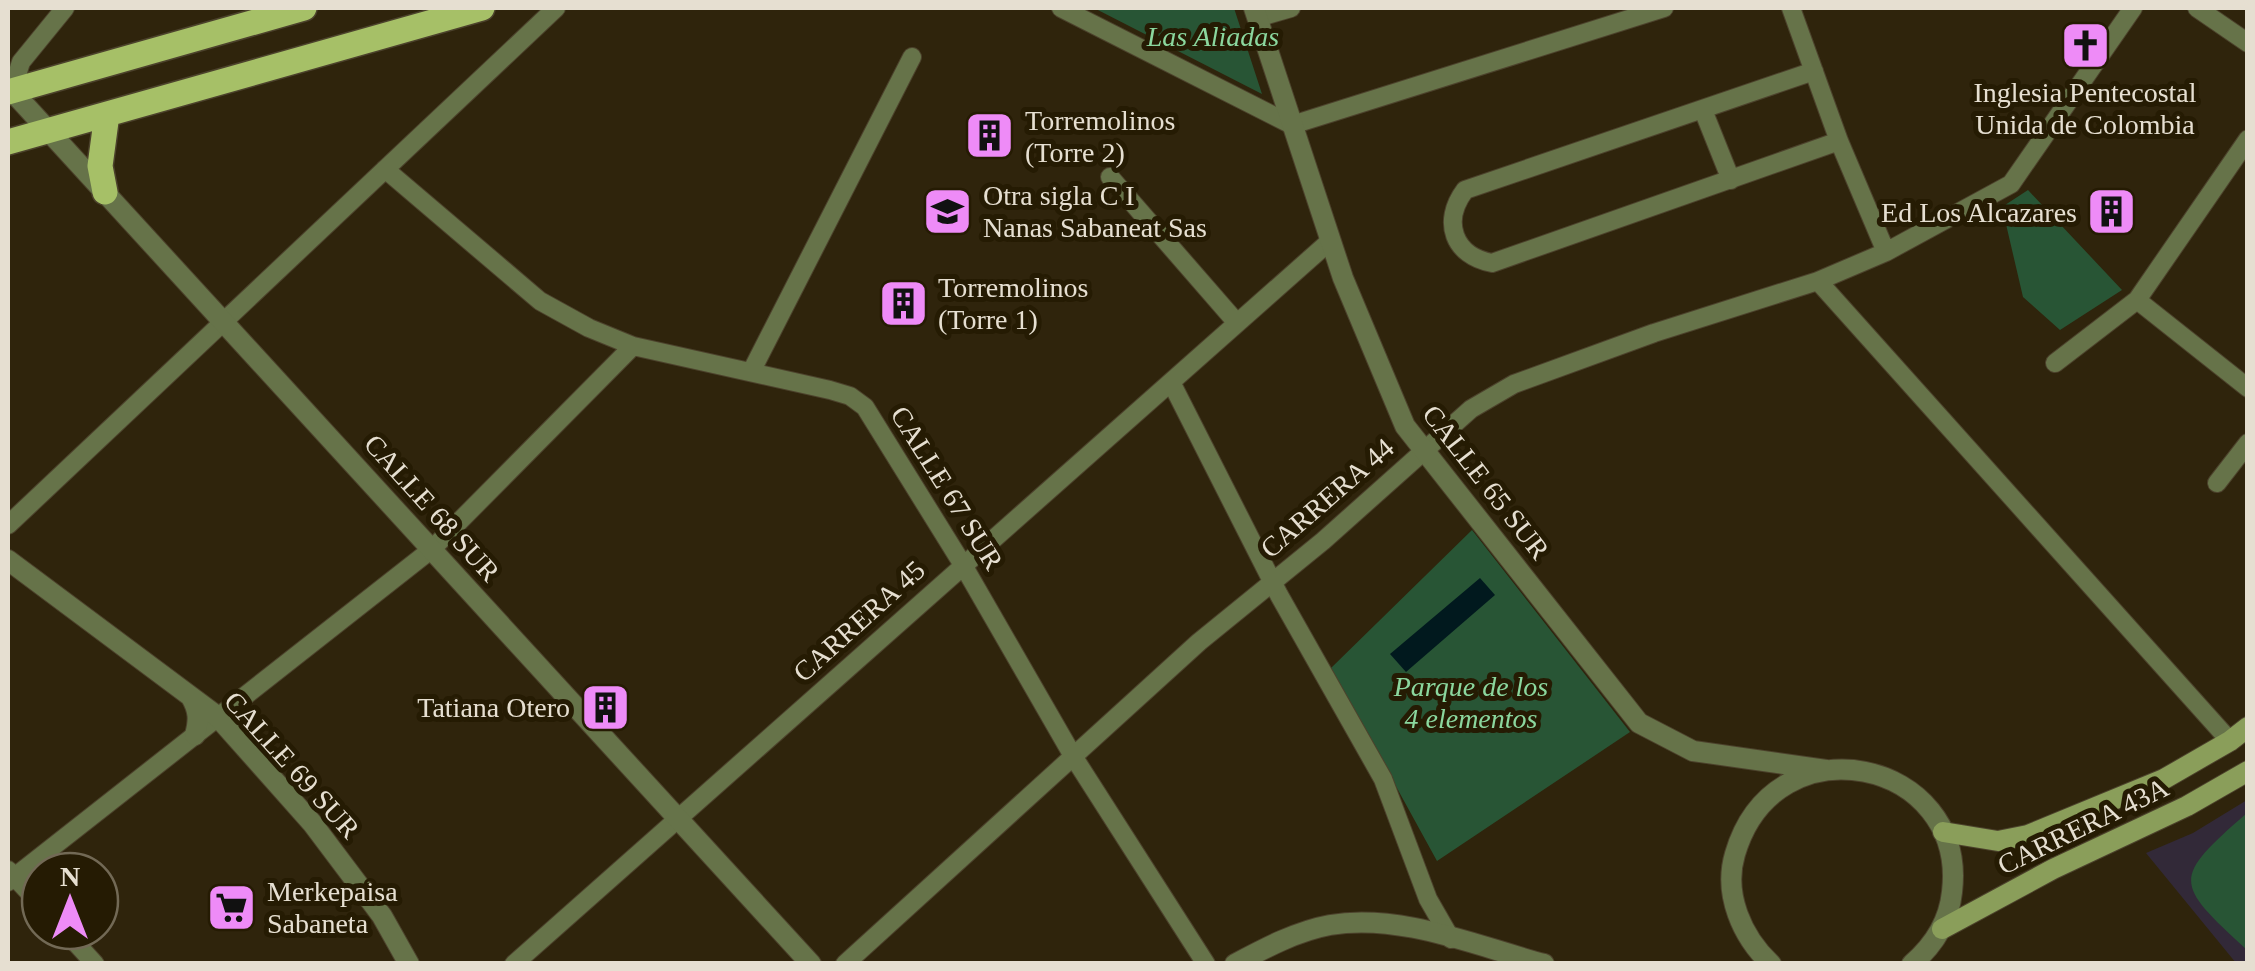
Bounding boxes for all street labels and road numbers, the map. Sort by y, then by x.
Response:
street label: CALLE 65 SUR [1416,399,1556,565]
street label: CALLE 67 SUR [884,401,1010,576]
street label: CALLE 68 SUR [358,428,506,588]
street label: CARRERA 44 [1254,432,1400,564]
street label: CARRERA 45 [787,554,931,688]
street label: CALLE 69 SUR [218,685,366,845]
street label: CARRERA 43A [1993,771,2174,881]

